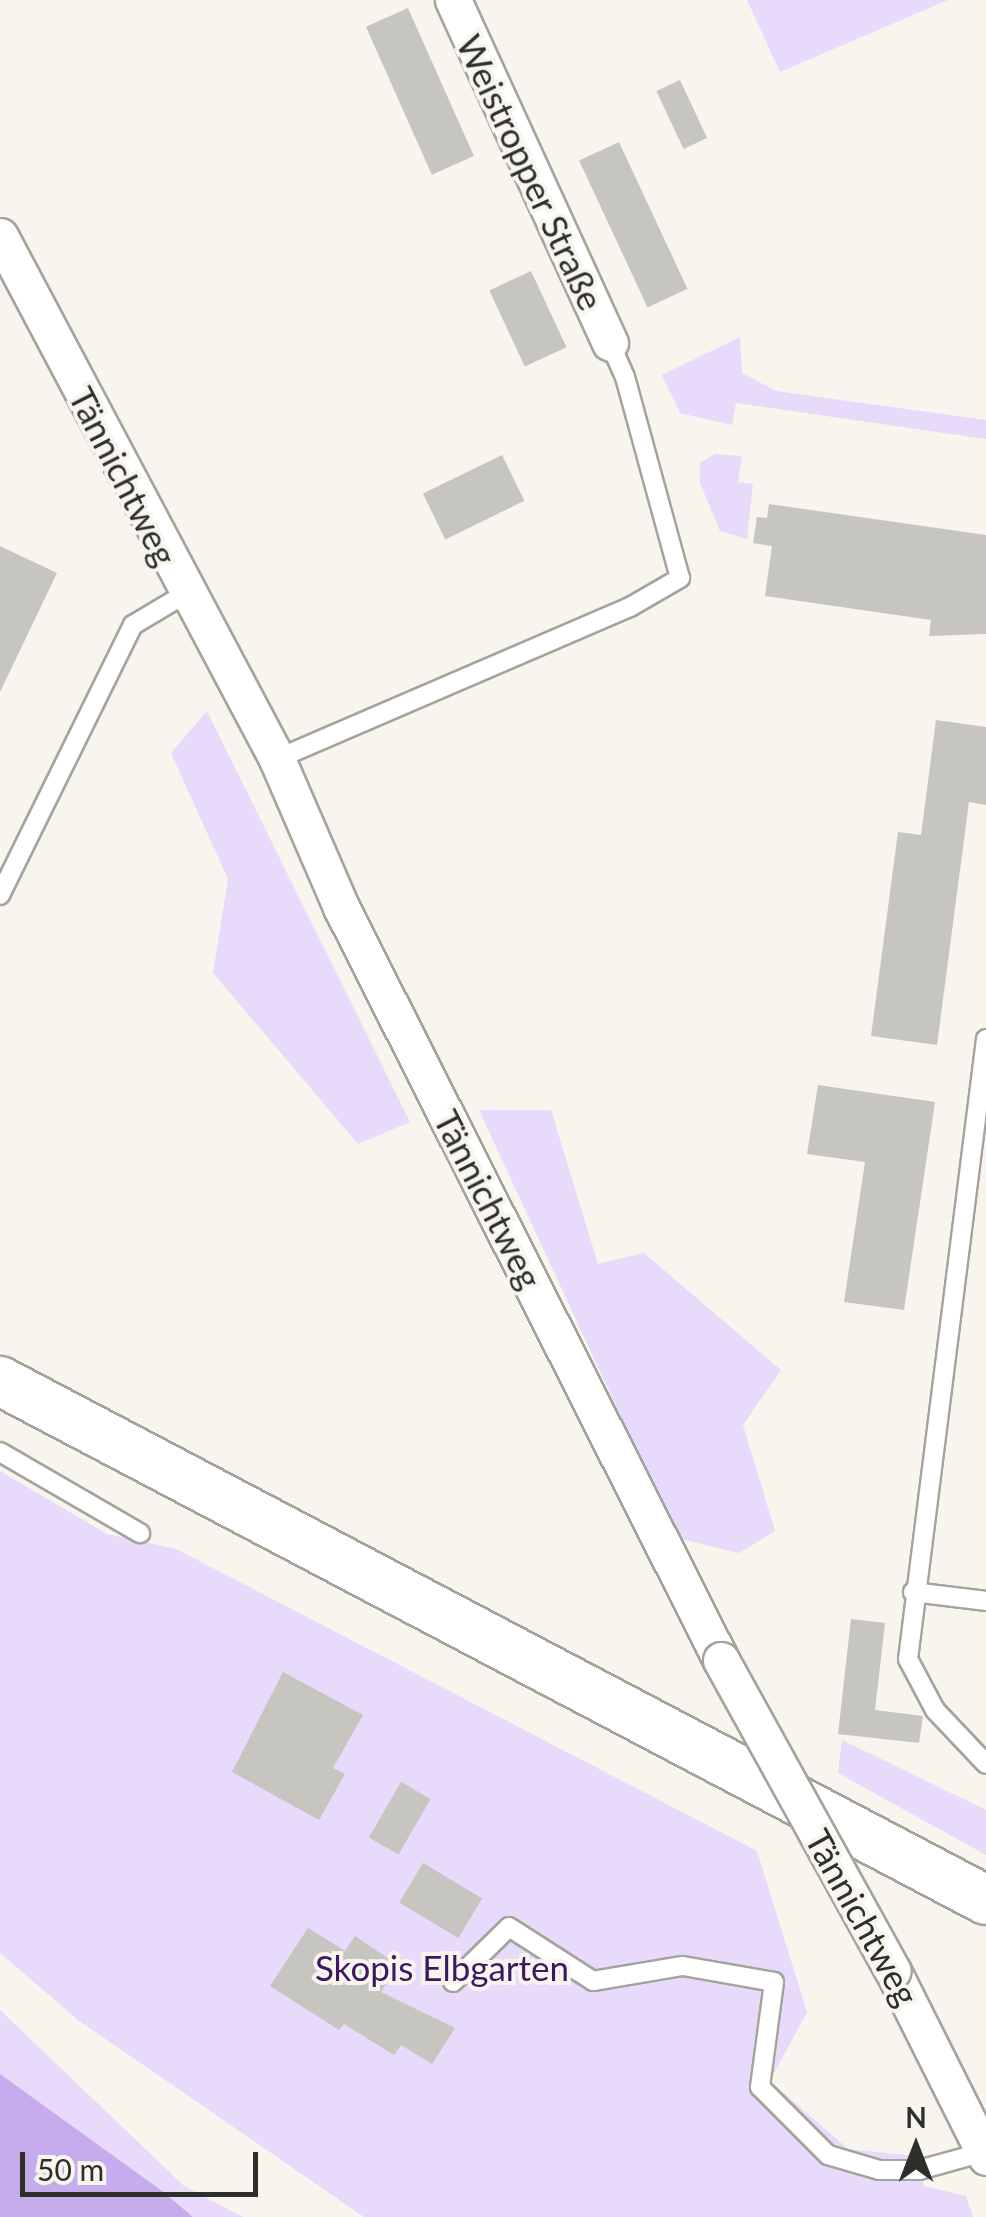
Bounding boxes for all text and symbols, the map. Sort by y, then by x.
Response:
street label: Weistropper Straße [449,27,613,317]
street label: Tännichtweg [61,380,187,572]
street label: Tännichtweg [426,1103,552,1295]
street label: Tännichtweg [797,1822,929,2012]
park label: Skopis Elbgarten [315,1946,569,1988]
north arrow [866,2097,966,2197]
text: N [905,2100,927,2134]
scale bar [25,2132,262,2194]
text: 50 m [37,2151,104,2187]

